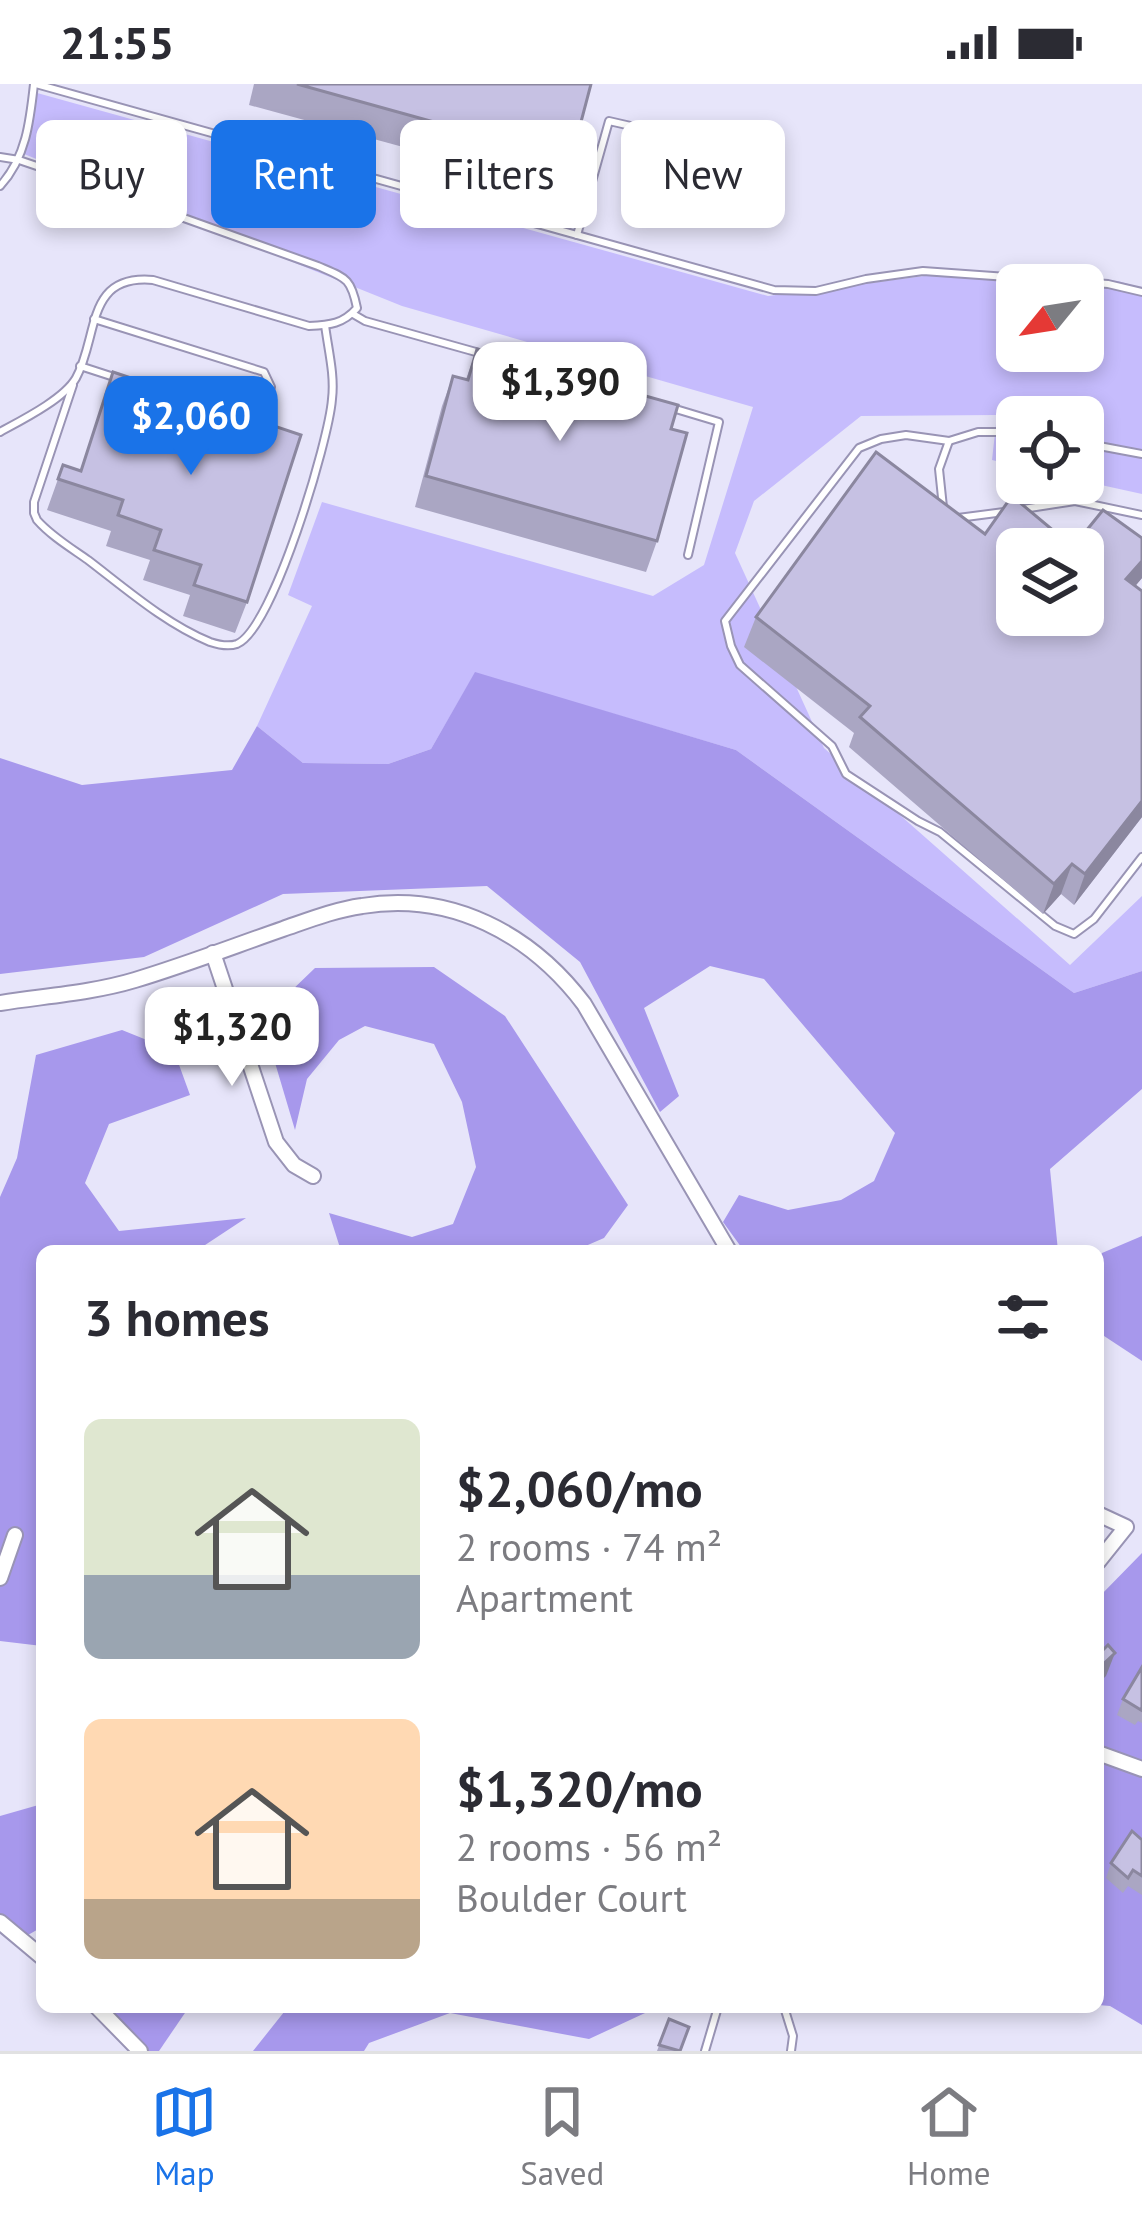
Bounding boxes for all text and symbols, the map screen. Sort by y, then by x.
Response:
text: 21:55 [60,13,174,71]
chip: Buy [36,120,187,228]
chip: Rent [211,120,376,228]
chip: Filters [400,120,597,228]
chip: New [621,120,785,228]
north arrow [996,264,1104,372]
map controls [996,264,1104,636]
pin: $1,390 [462,342,658,444]
text: $1,390 [500,355,620,406]
pin: $2,060 [93,376,289,478]
text: $2,060 [131,389,251,440]
button: locate [996,396,1104,504]
button: layers [996,528,1104,636]
pin: $1,320 [134,987,330,1089]
text: $1,320 [172,1000,292,1051]
text: 3 homes [84,1284,270,1350]
icon: filters [990,1284,1056,1350]
text: $2,060/mo [456,1455,703,1521]
icon: home [180,1467,324,1611]
text: 2 rooms · 74 m² [456,1521,722,1572]
text: Apartment [456,1572,633,1623]
text: $1,320/mo [456,1755,703,1821]
icon: home [180,1767,324,1911]
text: 2 rooms · 56 m² [456,1821,722,1872]
text: Boulder Court [456,1872,687,1923]
tab: Map [151,2079,217,2194]
tab: Saved [520,2079,604,2194]
tab: Home [907,2079,991,2194]

